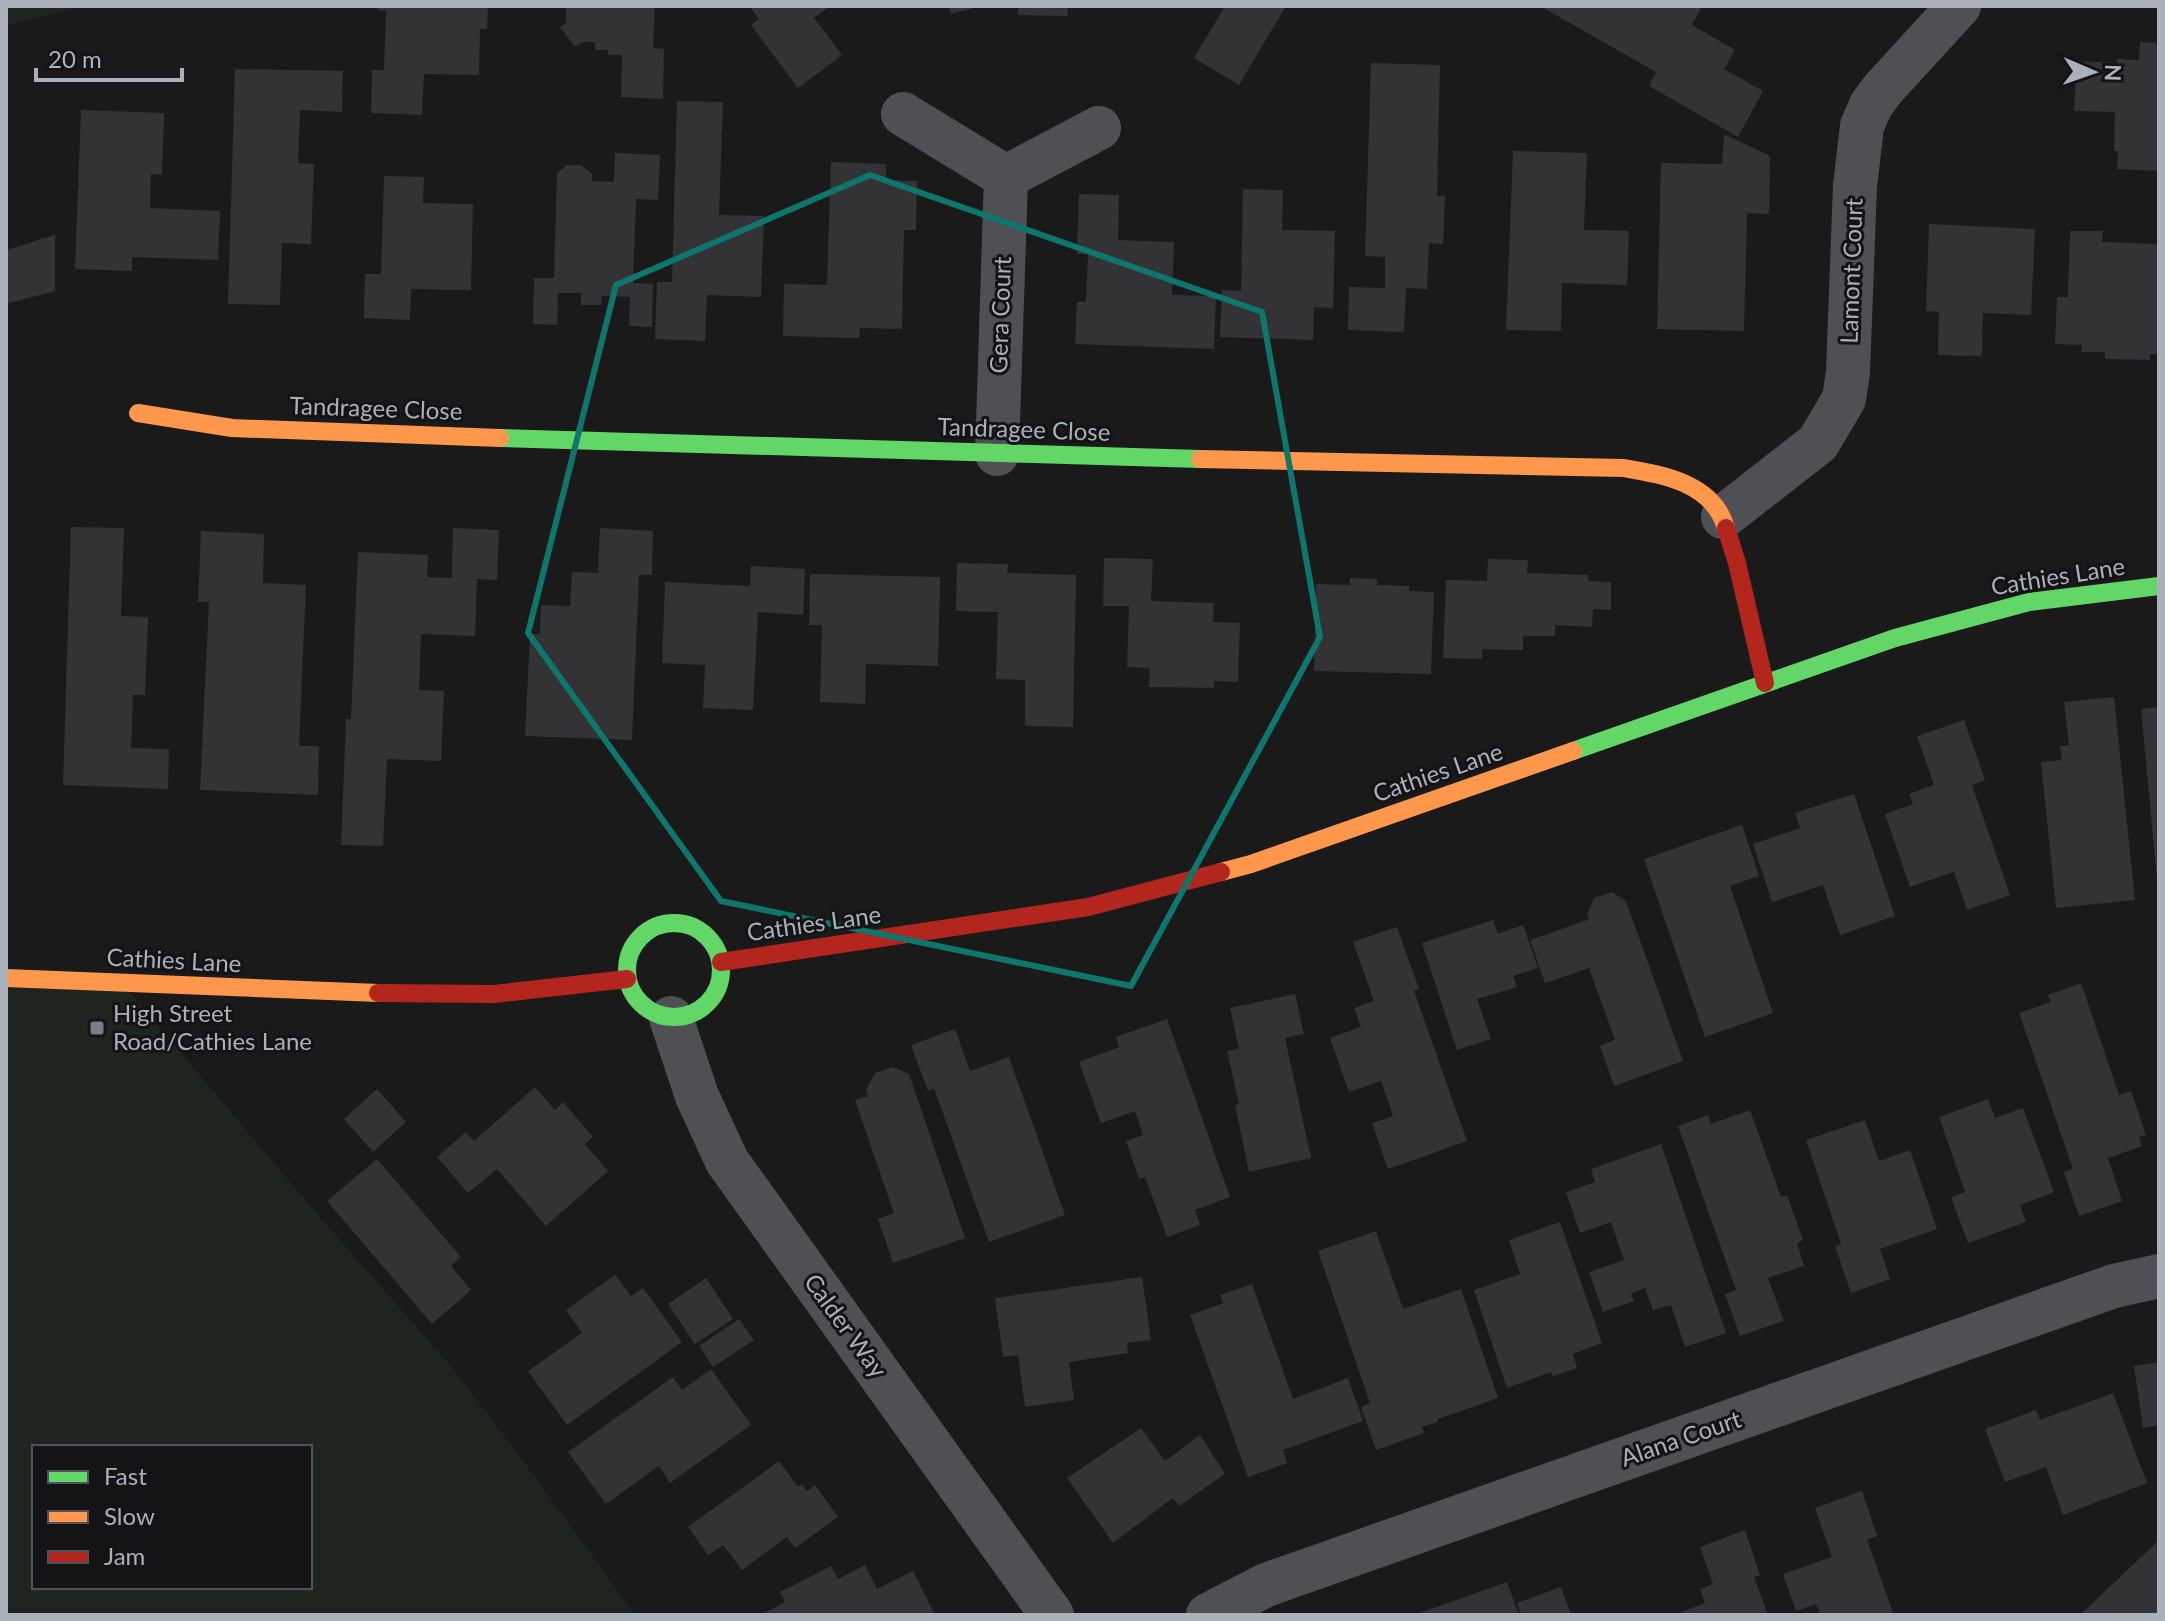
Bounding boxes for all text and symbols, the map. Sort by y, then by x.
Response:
scale bar [36,32,182,82]
north arrow [2053,32,2133,112]
text: 20 m [48,44,102,73]
text: N [2100,64,2127,82]
street label: Lamont Court [1833,197,1868,344]
street label: Gera Court [983,256,1016,374]
street label: Tandragee Close [289,390,463,425]
street label: Tandragee Close [937,411,1111,446]
street label: Cathies Lane [1989,551,2127,600]
street label: Cathies Lane [1369,736,1506,807]
street label: Cathies Lane [745,899,883,946]
street label: Cathies Lane [106,941,242,978]
place label: High Street Road/Cathies Lane [113,998,312,1055]
marker: High Street Road/Cathies Lane [88,1019,106,1037]
street label: Calder Way [799,1268,894,1383]
street label: Alana Court [1617,1403,1745,1472]
legend [32,1445,312,1589]
text: Fast [104,1461,147,1490]
text: Slow [104,1501,155,1530]
text: Jam [104,1541,145,1570]

